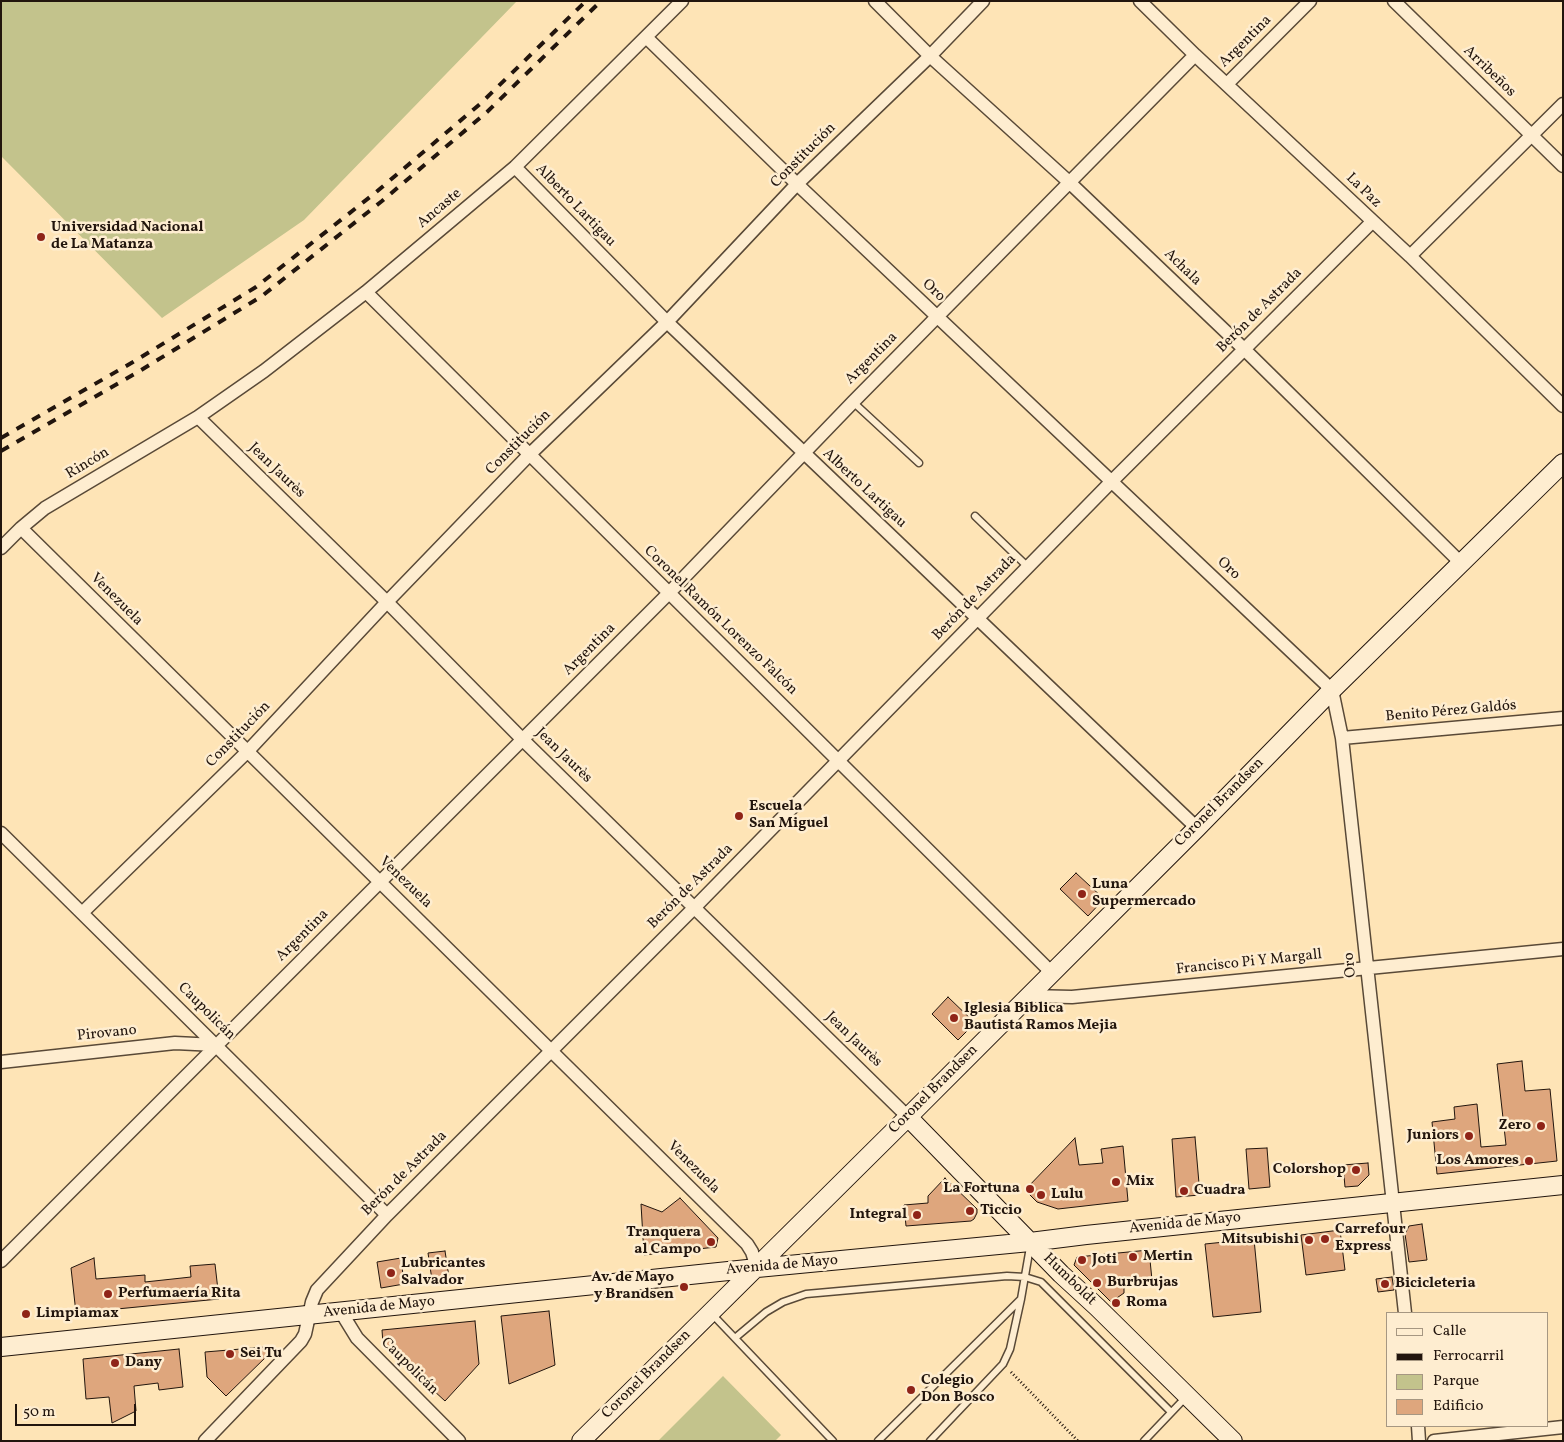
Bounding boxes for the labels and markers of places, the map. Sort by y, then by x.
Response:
place label: Universidad Nacional de La Matanza [51,219,203,254]
marker: Universidad Nacional de La Matanza [35,231,47,243]
place label: Escuela San Miguel [749,798,828,833]
marker: Escuela San Miguel [733,810,745,822]
place label: Luna Supermercado [1092,876,1196,911]
marker: Luna Supermercado [1076,888,1088,900]
place label: Iglesia Biblica Bautista Ramos Mejia [964,1000,1117,1035]
marker: Iglesia Biblica Bautista Ramos Mejia [948,1012,960,1024]
place label: Zero [1499,1117,1531,1135]
marker: Zero [1535,1120,1547,1132]
place label: Juniors [1407,1127,1459,1145]
marker: Juniors [1463,1130,1475,1142]
place label: Los Amores [1436,1152,1519,1170]
marker: Los Amores [1523,1155,1535,1167]
place label: Colorshop [1273,1161,1346,1179]
marker: Colorshop [1350,1164,1362,1176]
place label: Mix [1126,1173,1154,1191]
marker: Mix [1110,1176,1122,1188]
place label: La Fortuna [943,1180,1020,1198]
place label: Cuadra [1194,1182,1245,1200]
marker: La Fortuna [1024,1183,1036,1195]
marker: Cuadra [1178,1185,1190,1197]
place label: Lulu [1051,1186,1083,1204]
marker: Lulu [1035,1189,1047,1201]
place label: Ticcio [980,1202,1022,1220]
marker: Ticcio [964,1205,976,1217]
place label: Integral [850,1206,907,1224]
marker: Integral [911,1209,923,1221]
place label: Carrefour Express [1335,1221,1405,1256]
place label: Tranquera al Campo [626,1224,701,1259]
place label: Mitsubishi [1221,1231,1299,1249]
marker: Carrefour Express [1319,1233,1331,1245]
marker: Mitsubishi [1303,1234,1315,1246]
marker: Tranquera al Campo [705,1236,717,1248]
place label: Mertin [1143,1248,1193,1266]
place label: Joti [1092,1251,1117,1269]
marker: Mertin [1127,1251,1139,1263]
marker: Joti [1076,1254,1088,1266]
place label: Lubricantes Salvador [401,1255,485,1290]
marker: Lubricantes Salvador [385,1267,397,1279]
place label: Av. de Mayo y Brandsen [591,1269,674,1304]
place label: Burbrujas [1107,1274,1178,1292]
place label: Bicicleteria [1395,1275,1476,1293]
marker: Burbrujas [1091,1277,1103,1289]
marker: Bicicleteria [1379,1278,1391,1290]
marker: Av. de Mayo y Brandsen [678,1281,690,1293]
place label: Perfumaería Rita [118,1285,241,1303]
marker: Perfumaería Rita [102,1288,114,1300]
place label: Roma [1126,1294,1167,1312]
marker: Roma [1110,1297,1122,1309]
place label: Limpiamax [36,1305,119,1323]
marker: Limpiamax [20,1308,32,1320]
place label: Sei Tu [240,1345,282,1363]
marker: Sei Tu [224,1348,236,1360]
place label: Dany [125,1354,162,1372]
marker: Dany [109,1357,121,1369]
place label: Colegio Don Bosco [921,1372,995,1407]
marker: Colegio Don Bosco [905,1384,917,1396]

